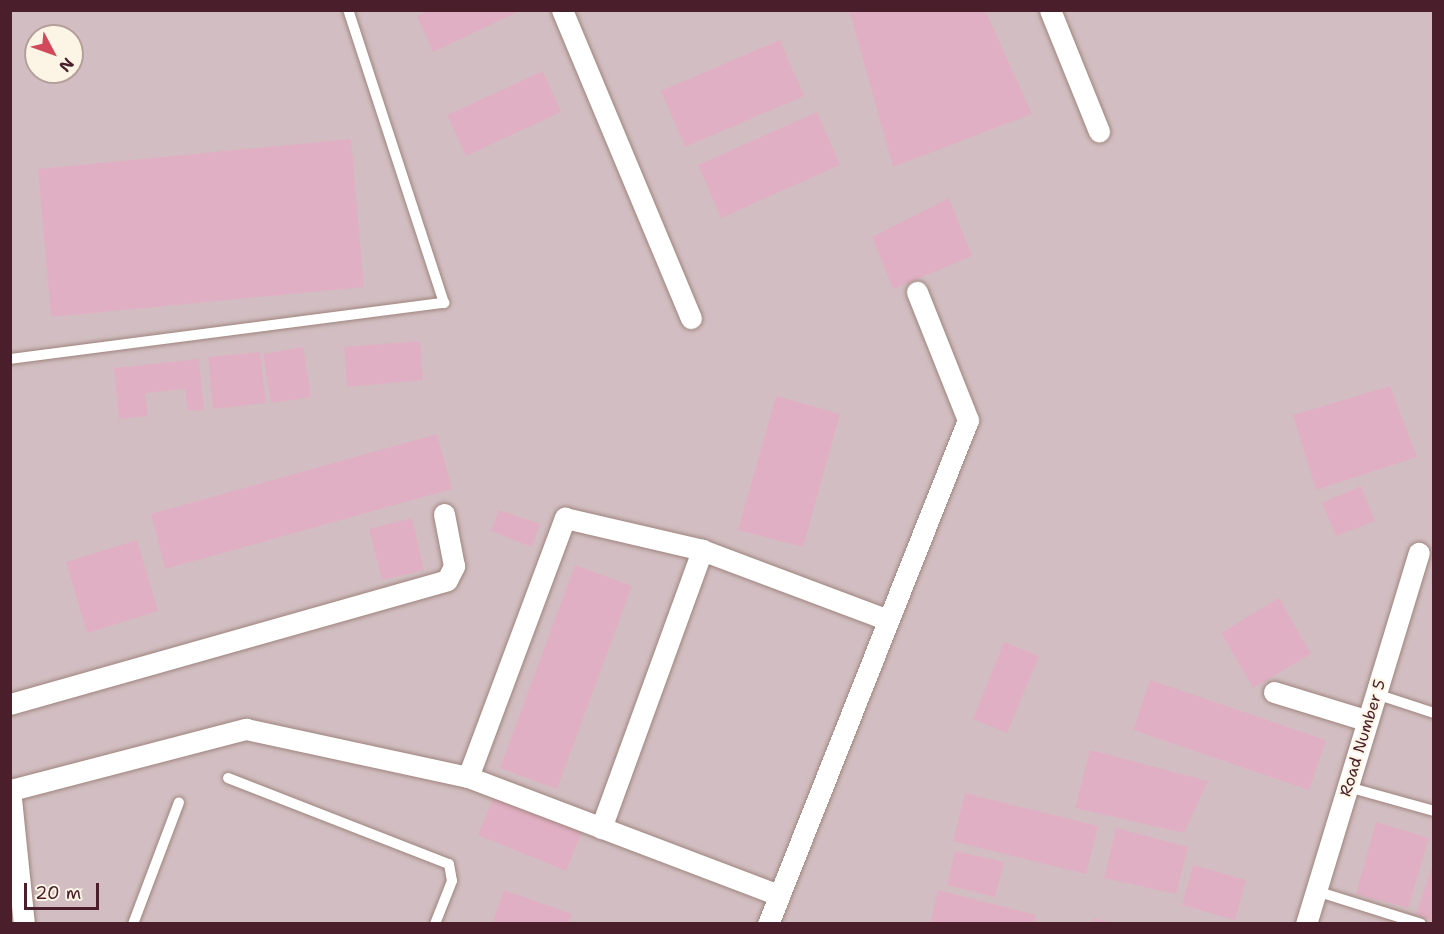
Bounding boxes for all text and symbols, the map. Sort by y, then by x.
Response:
north arrow [24,24,84,84]
text: N [54,53,79,77]
street label: Road Number 5 [1336,677,1390,799]
scale bar [27,871,102,909]
text: 20 m [35,881,81,905]

